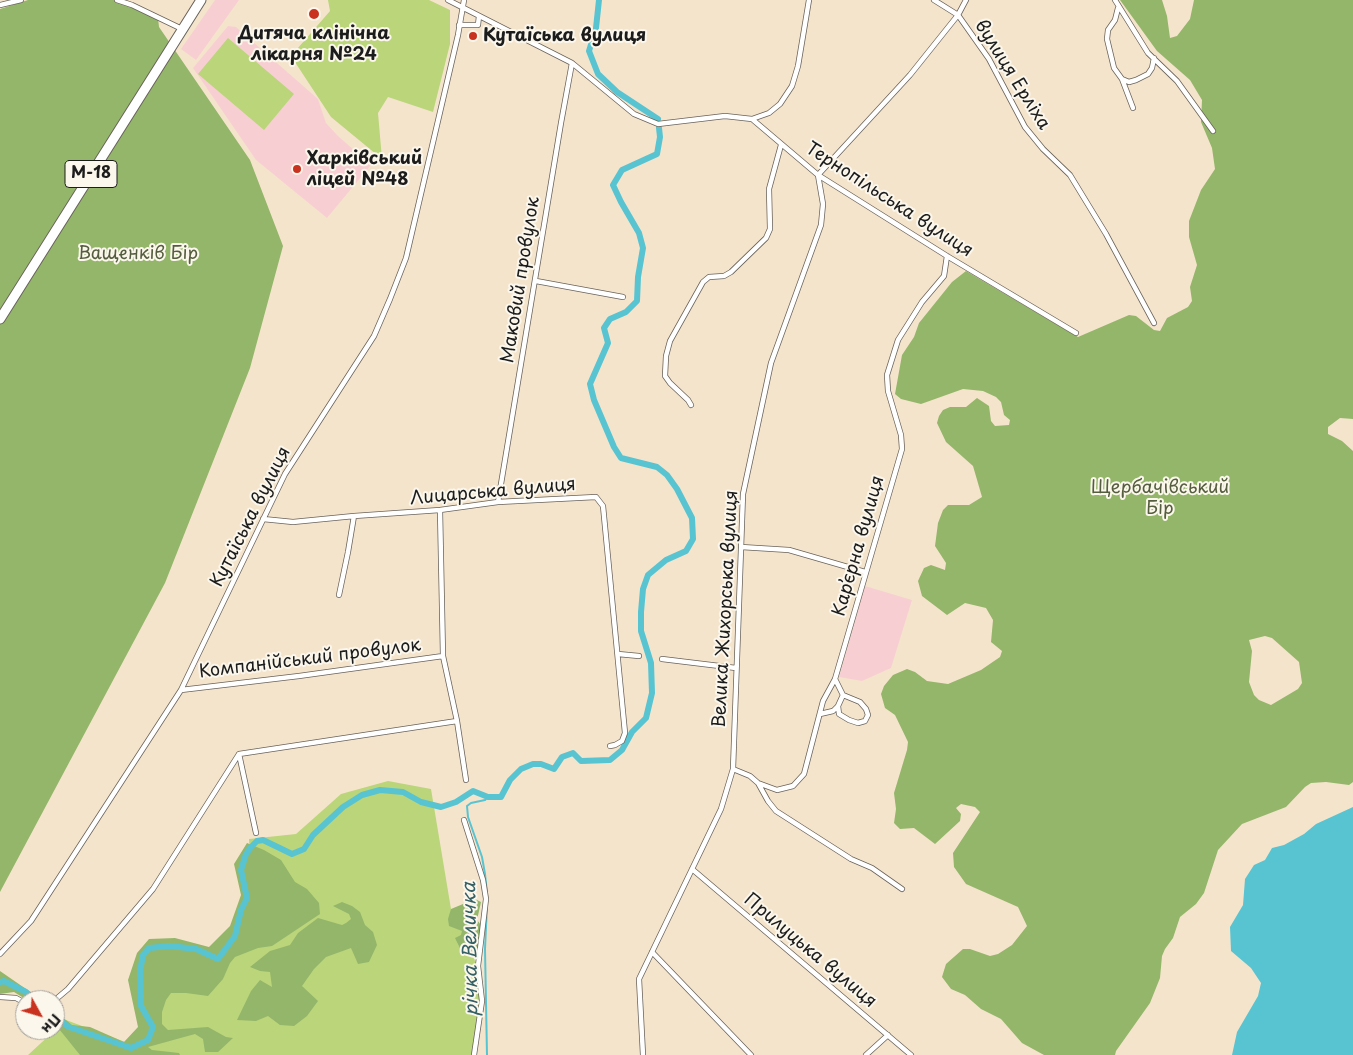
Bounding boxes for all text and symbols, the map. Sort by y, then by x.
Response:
marker: Дитяча клінічна лікарня №24 [307,7,321,21]
street label: вулиця Ерліха [970,16,1054,134]
place label: Дитяча клінічна лікарня №24 [238,23,390,66]
place label: Кутаїська вулиця [483,25,646,47]
marker: Кутаїська вулиця [467,30,479,42]
street label: Тернопільська вулиця [801,138,977,262]
place label: Харківський ліцей №48 [307,148,422,190]
road number: М-18 [65,160,117,188]
marker: Харківський ліцей №48 [291,163,303,175]
street label: Маковий провулок [497,195,545,365]
park label: Ващенків Бір [78,243,198,265]
street label: Кутаїська вулиця [206,443,296,591]
street label: Кар’єрна вулиця [829,473,889,619]
street label: Лицарська вулиця [409,474,577,510]
park label: Щербачівський Бір [1091,477,1229,520]
street label: Велика Жихорська вулиця [709,490,743,728]
street label: Компанійський провулок [198,635,422,683]
water label: річка Величка [458,882,484,1016]
street label: Прилуцька вулиця [739,889,881,1013]
north arrow [15,990,65,1040]
text: Пн [37,1010,66,1039]

